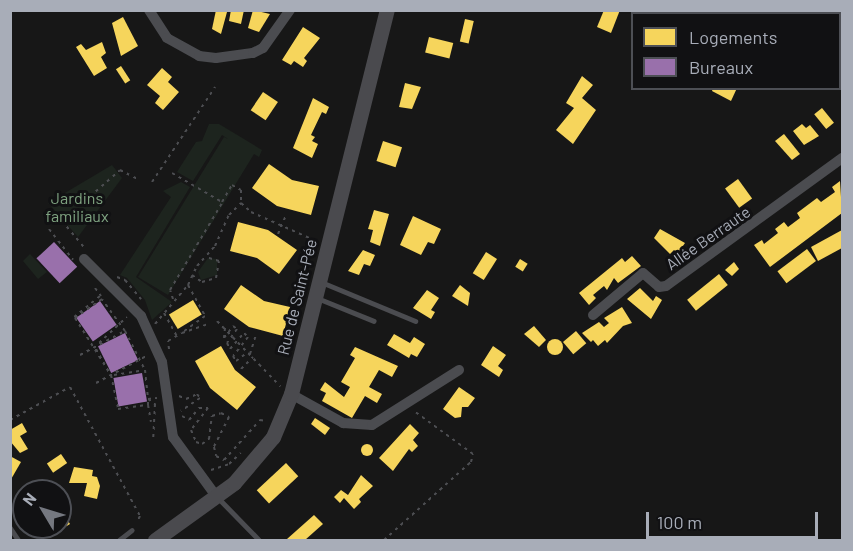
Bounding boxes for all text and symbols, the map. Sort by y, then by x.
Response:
legend [631,12,841,90]
text: Logements [689,26,778,48]
text: Bureaux [689,56,753,78]
park label: Jardins familiaux [45,188,109,226]
street label: Allée Berraute [662,202,754,274]
street label: Rue de Saint-Pée [273,237,321,357]
north arrow [12,479,72,539]
text: N [18,489,40,509]
scale bar [649,500,822,538]
text: 100 m [657,511,702,533]

